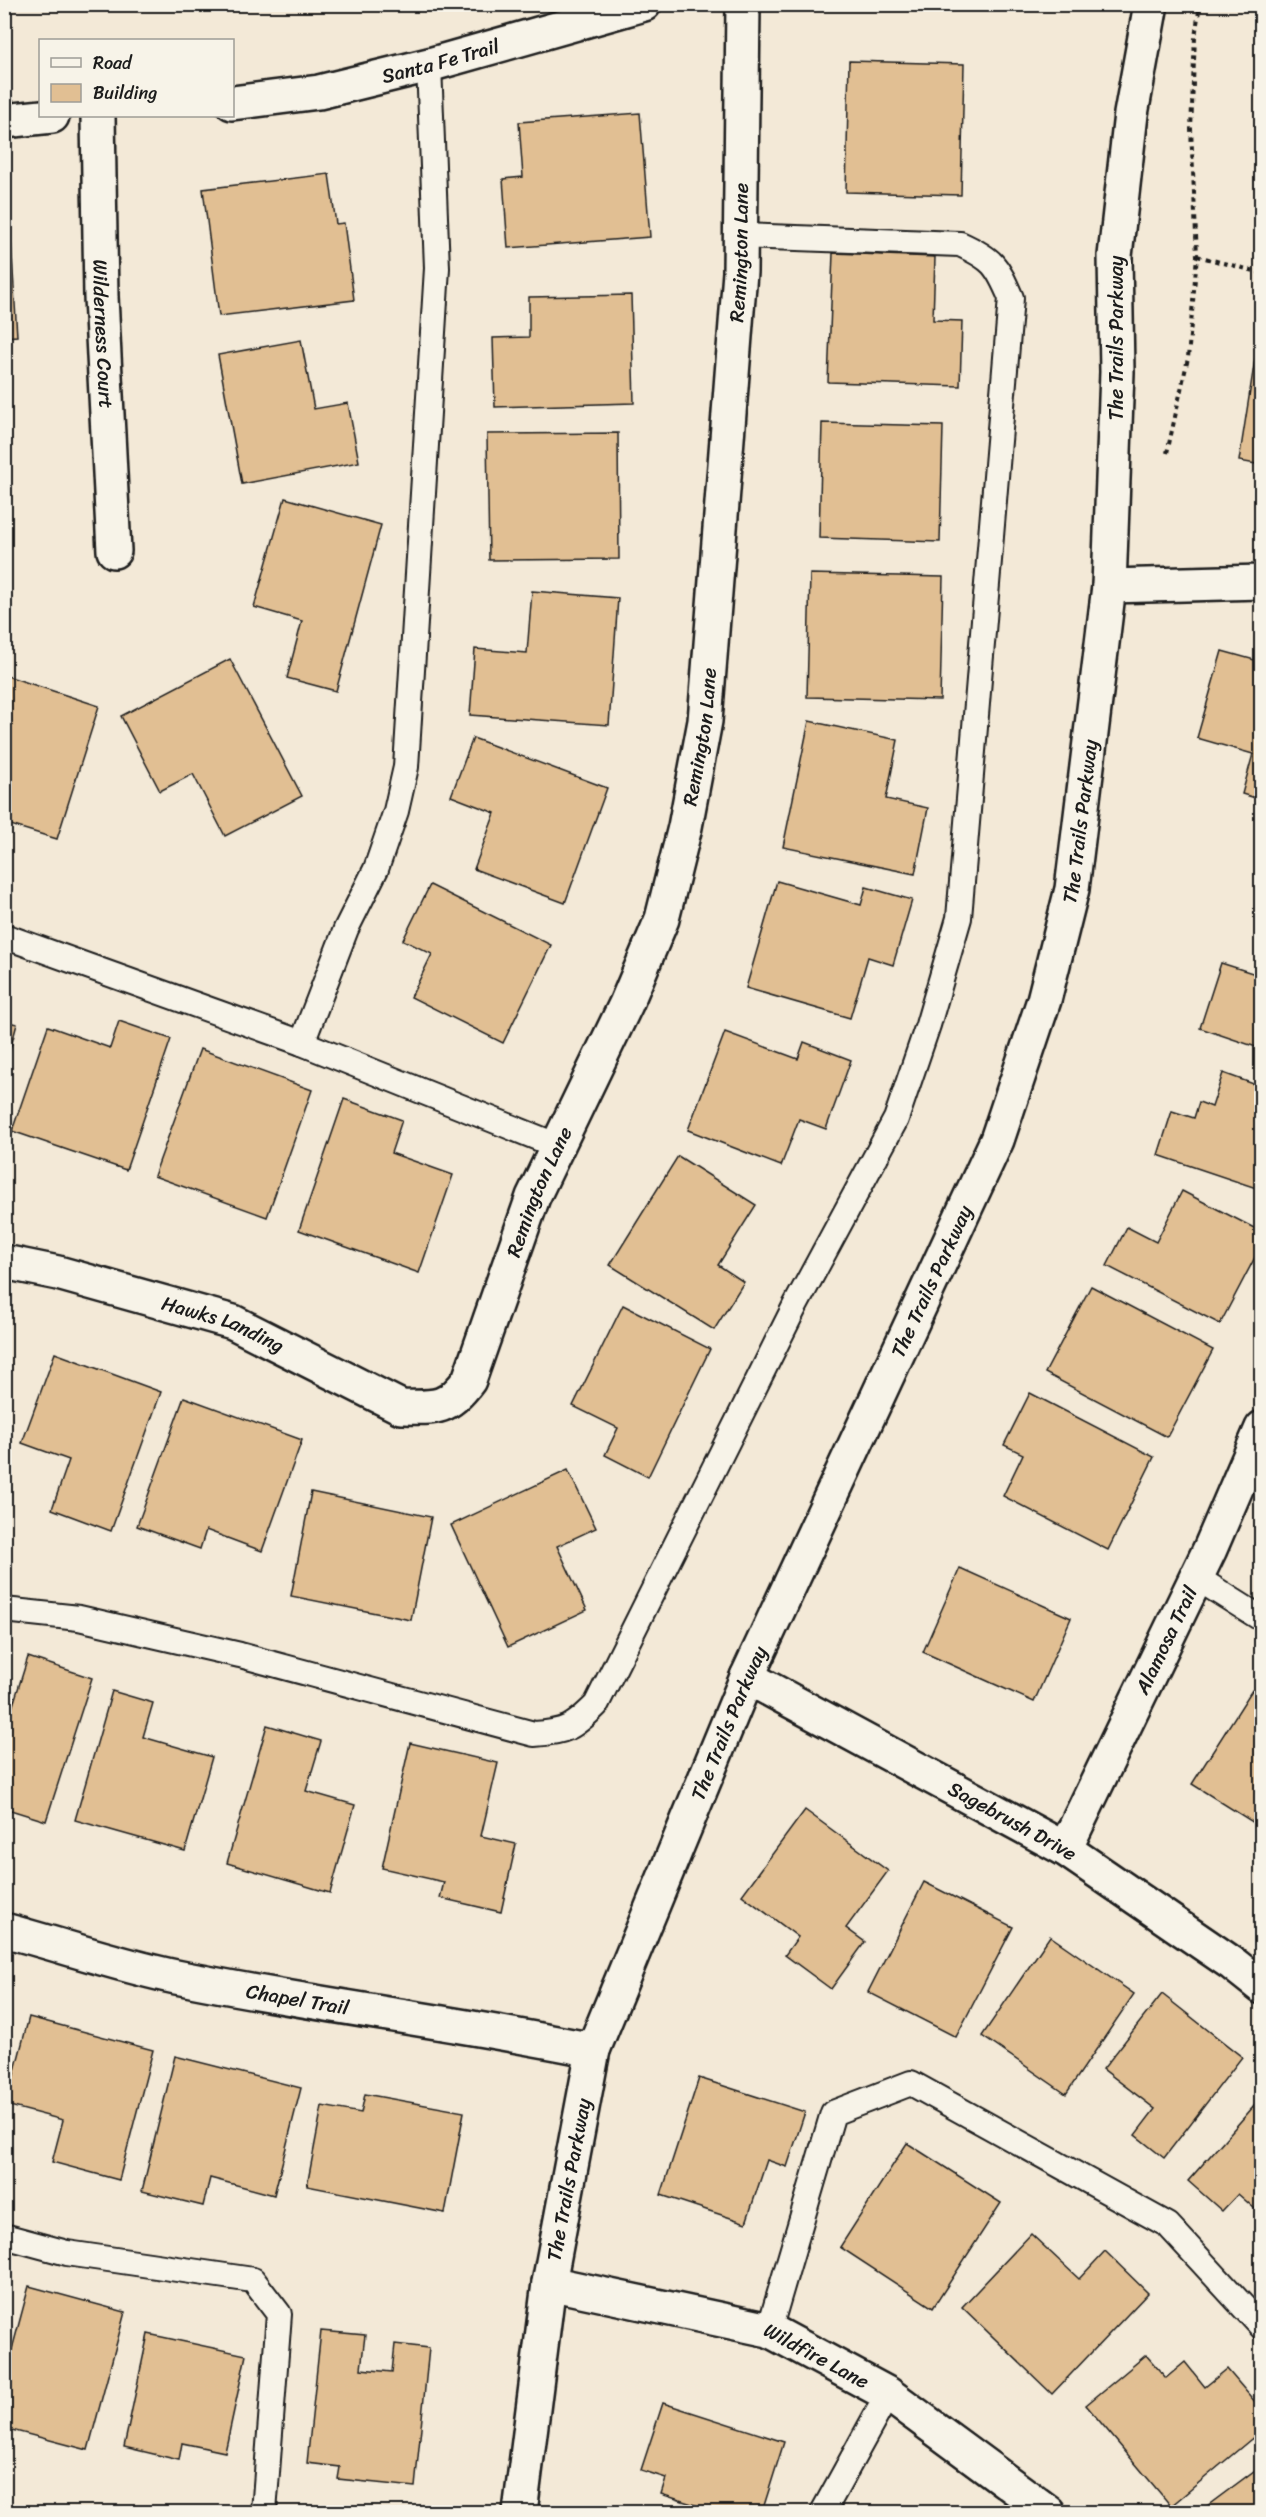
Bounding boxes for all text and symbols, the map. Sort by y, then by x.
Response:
street label: Santa Fe Trail [378,28,505,94]
legend [39,39,234,117]
text: Road [93,47,133,79]
text: Building [93,77,157,109]
street label: Remington Lane [719,183,758,324]
street label: The Trails Parkway [1099,255,1134,421]
street label: Wilderness Court [83,259,124,410]
street label: Remington Lane [672,666,727,809]
street label: The Trails Parkway [1051,737,1108,907]
street label: Remington Lane [496,1120,582,1262]
street label: The Trails Parkway [881,1198,982,1363]
street label: Hawks Landing [158,1285,291,1363]
street label: Alamosa Trail [1124,1579,1208,1701]
street label: The Trails Parkway [680,1639,777,1806]
street label: Sagebrush Drive [942,1771,1085,1870]
street label: Chapel Trail [244,1973,353,2025]
street label: The Trails Parkway [536,2095,601,2264]
street label: Wildfire Lane [757,2313,876,2398]

